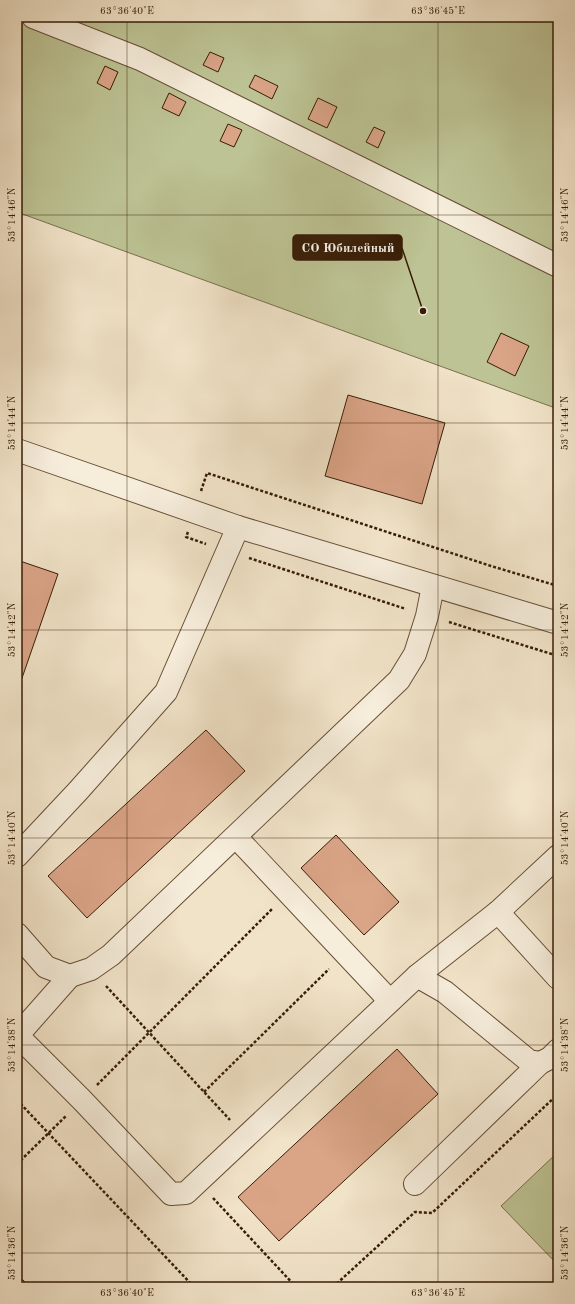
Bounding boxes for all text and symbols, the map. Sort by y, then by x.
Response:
text: 63°36'40"E [100,6,154,16]
text: 63°36'45"E [411,6,465,16]
text: 53°14'46"N [7,187,17,242]
text: 53°14'46"N [560,187,570,242]
callout: СО Юбилейный [293,235,402,260]
text: СО Юбилейный [302,242,394,255]
text: 53°14'44"N [7,395,17,450]
text: 53°14'44"N [560,395,570,450]
text: 53°14'42"N [7,602,17,657]
text: 53°14'42"N [560,602,570,657]
text: 53°14'40"N [7,810,17,865]
text: 53°14'40"N [560,810,570,865]
text: 53°14'38"N [7,1017,17,1072]
text: 53°14'38"N [560,1017,570,1072]
text: 53°14'36"N [7,1225,17,1280]
text: 53°14'36"N [560,1225,570,1280]
text: 63°36'40"E [100,1288,154,1298]
text: 63°36'45"E [411,1288,465,1298]

